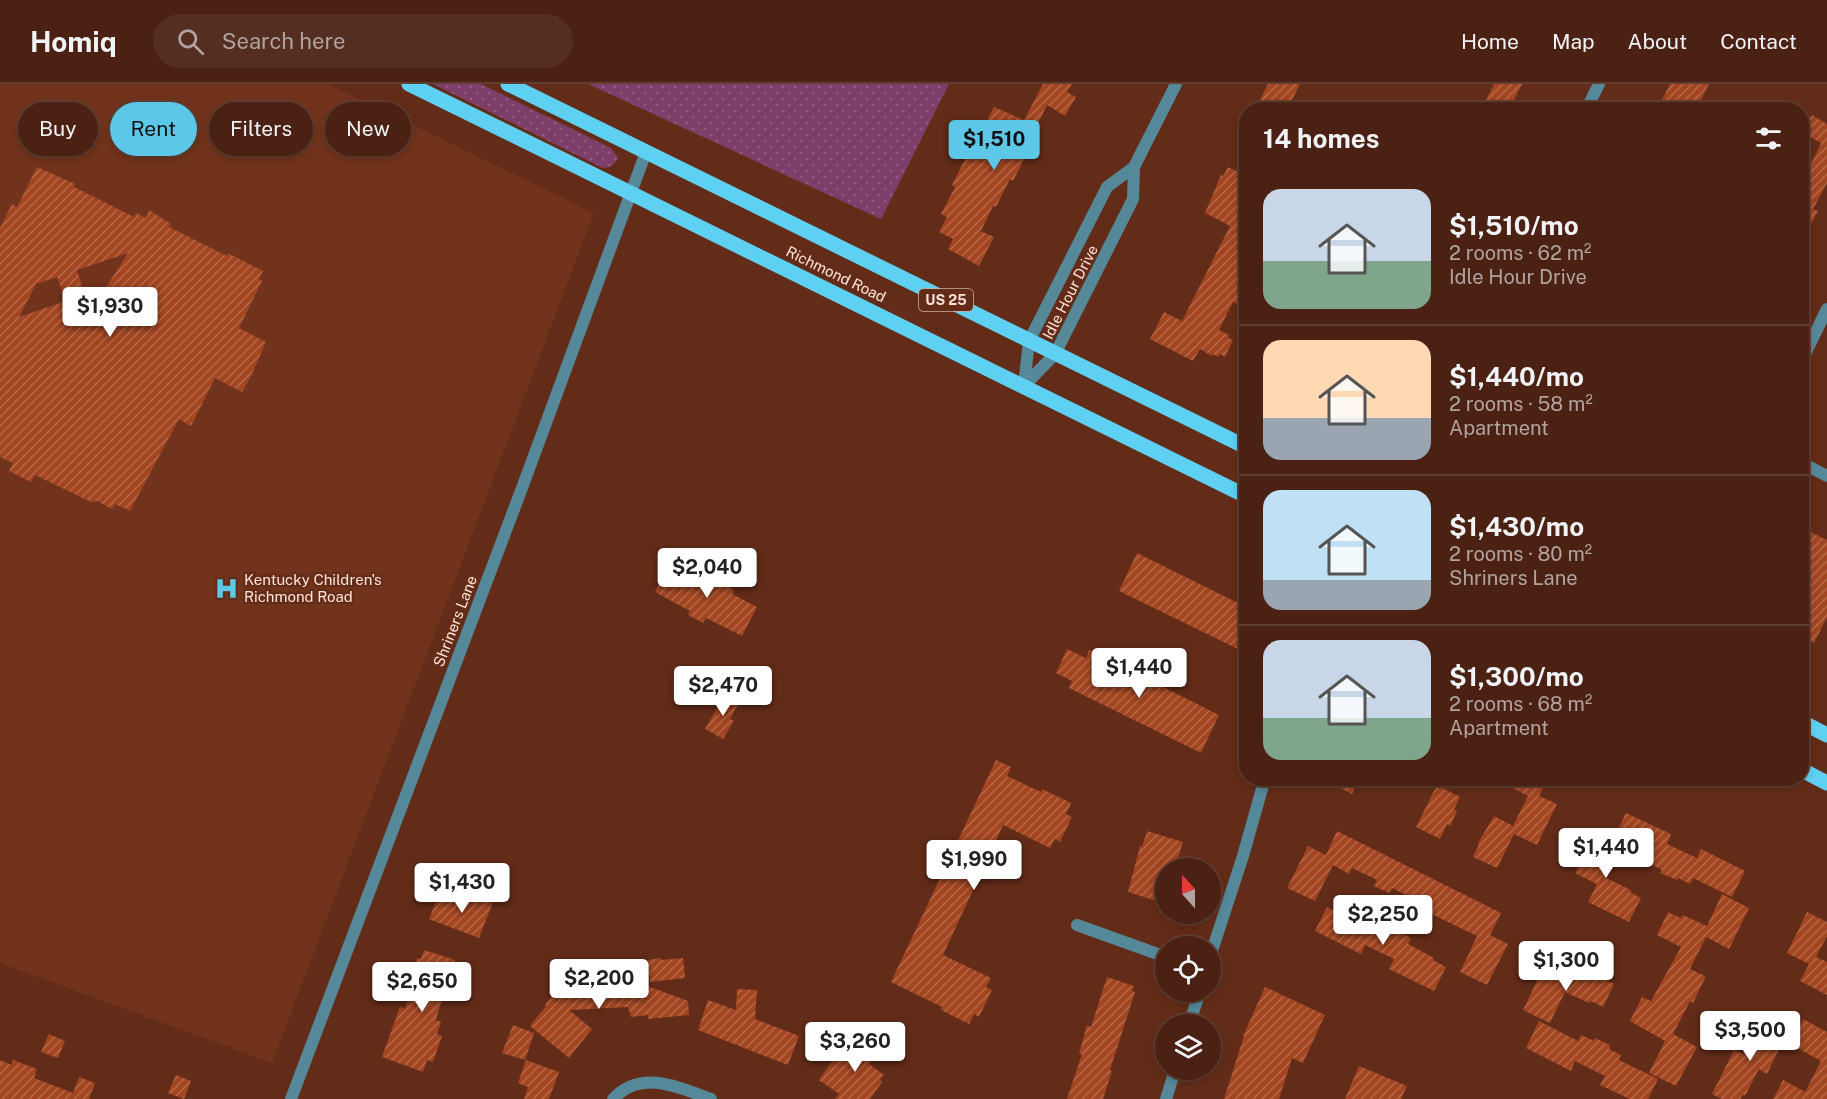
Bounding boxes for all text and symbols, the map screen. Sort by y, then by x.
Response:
search box [153,14,573,68]
text: Homiq [30,25,117,58]
icon: search [174,25,207,58]
text: Search here [222,28,345,54]
text: Home [1461,29,1519,54]
text: Map [1552,29,1595,54]
text: About [1628,29,1687,54]
text: Contact [1720,29,1797,54]
chip: Buy [18,102,98,156]
chip: Rent [110,102,197,156]
chip: Filters [209,102,313,156]
chip: New [325,102,411,156]
pin: $1,510 [945,120,1043,171]
icon: filters [1752,122,1785,155]
text: 14 homes [1263,123,1379,154]
text: $1,510 [963,127,1025,151]
text: $1,510/mo [1449,210,1579,241]
icon: home [1311,213,1383,285]
text: 2 rooms · 62 m² [1449,241,1591,265]
street label: Idle Hour Drive [1039,242,1101,342]
street label: Richmond Road [783,243,889,305]
text: Idle Hour Drive [1449,265,1587,289]
pin: $1,930 [61,287,159,338]
road number: US 25 [919,289,973,311]
text: $1,930 [77,294,143,318]
text: $1,440/mo [1449,361,1584,392]
icon: home [1311,364,1383,436]
text: 2 rooms · 58 m² [1449,392,1593,416]
text: Apartment [1449,416,1549,440]
text: $1,430/mo [1449,511,1584,542]
icon: home [1311,514,1383,586]
text: 2 rooms · 80 m² [1449,542,1592,566]
pin: $2,040 [658,548,756,599]
text: $2,040 [672,555,742,579]
text: Shriners Lane [1449,566,1578,590]
place label: Kentucky Children's Richmond Road [244,571,382,605]
street label: Shriners Lane [430,573,480,669]
hospital icon: Kentucky Children's Richmond Road [213,575,239,601]
pin: $1,440 [1090,648,1188,699]
text: $1,440 [1106,655,1172,679]
text: $1,300/mo [1449,661,1584,692]
icon: home [1311,664,1383,736]
pin: $2,470 [674,666,772,717]
text: $2,470 [688,673,758,697]
text: 2 rooms · 68 m² [1449,692,1592,716]
text: Apartment [1449,716,1549,740]
pin: $1,440 [1557,828,1655,879]
text: $1,440 [1573,835,1639,859]
pin: $1,990 [925,840,1023,891]
text: $1,990 [941,847,1007,871]
north arrow [1155,858,1221,924]
map controls [1155,858,1221,1080]
pin: $1,430 [413,863,511,914]
text: $1,430 [429,870,495,894]
pin: $2,250 [1334,895,1432,946]
text: $2,250 [1347,902,1419,926]
button: locate [1155,936,1221,1002]
pin: $1,300 [1517,941,1615,992]
text: $1,300 [1533,948,1599,972]
pin: $2,200 [550,959,648,1010]
pin: $2,650 [373,962,471,1013]
text: $2,200 [564,966,634,990]
text: $2,650 [386,969,458,993]
pin: $3,500 [1701,1011,1799,1062]
button: layers [1155,1014,1221,1080]
text: $3,500 [1714,1018,1786,1042]
pin: $3,260 [806,1022,904,1073]
text: $3,260 [819,1029,891,1053]

